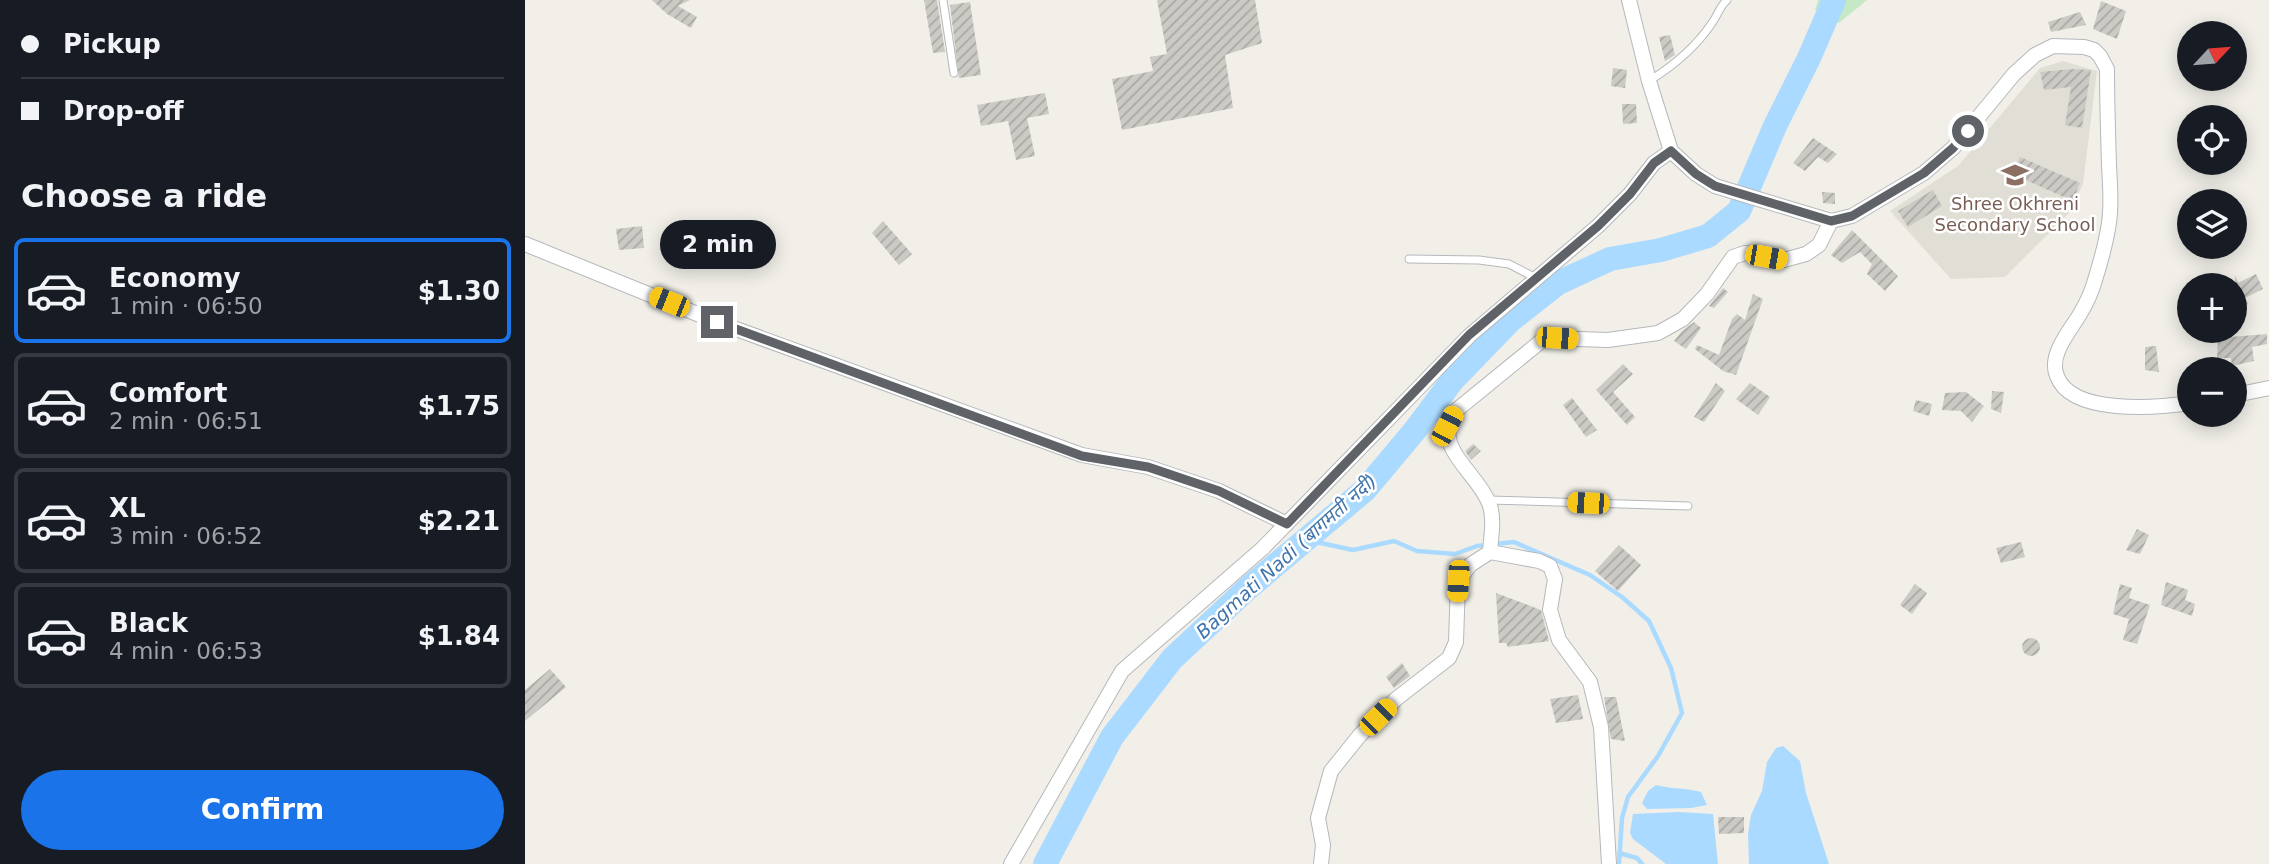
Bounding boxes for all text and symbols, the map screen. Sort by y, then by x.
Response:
north arrow [2177,21,2247,91]
map controls [2177,21,2247,427]
text: Pickup [63,29,161,59]
text: Drop-off [63,96,184,126]
button: locate [2177,105,2247,175]
route start [1952,115,1984,147]
school or university icon: Shree Okhreni Secondary School [2000,160,2030,190]
text: Choose a ride [21,177,267,215]
button: layers [2177,189,2247,259]
place label: Shree Okhreni Secondary School [1935,193,2095,235]
callout: 2 min [659,220,775,270]
text: 2 min [682,231,754,257]
car [1744,243,1789,271]
icon: car [25,259,88,322]
text: Economy [109,263,240,293]
button: + [2177,273,2247,343]
text: $1.30 [418,276,500,306]
car [646,284,693,320]
text: 1 min · 06:50 [109,293,263,319]
route end [701,306,733,338]
car [1536,326,1579,350]
button: − [2177,357,2247,427]
icon: car [25,374,88,437]
text: Comfort [109,378,227,408]
text: $1.75 [418,391,500,421]
car [1428,403,1467,449]
text: 2 min · 06:51 [109,408,263,434]
water label: Bagmati Nadi (बागमती नदी) [1191,469,1381,643]
icon: car [25,489,88,552]
car [1567,492,1610,514]
text: XL [109,493,146,523]
text: $2.21 [418,506,500,536]
text: 3 min · 06:52 [109,523,263,549]
car [1447,559,1470,603]
icon: car [25,604,88,667]
text: Black [109,608,188,638]
text: $1.84 [418,621,500,651]
text: 4 min · 06:53 [109,638,263,664]
car [1356,695,1401,739]
button: Confirm [21,770,504,850]

